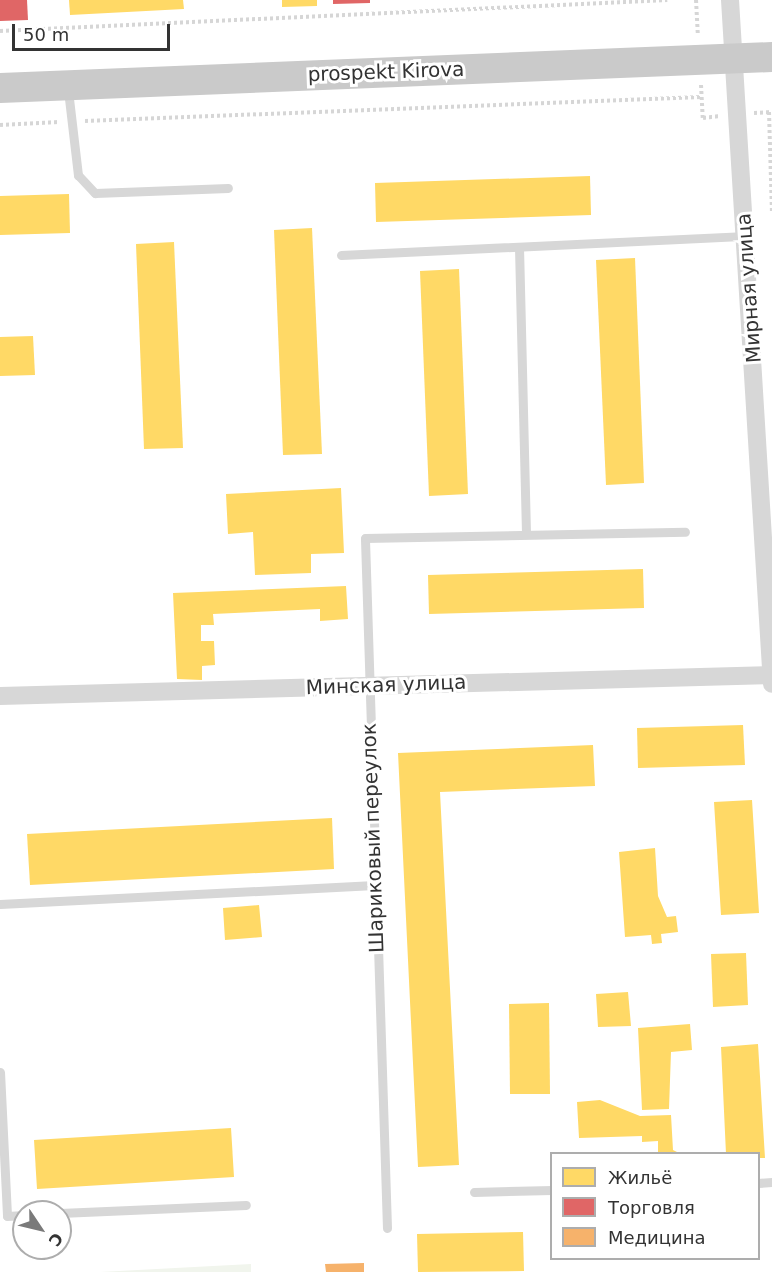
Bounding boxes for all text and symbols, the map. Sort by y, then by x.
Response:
scale bar [15,12,172,50]
text: 50 m [23,24,69,45]
street label: prospekt Kirova [307,57,465,87]
street label: Мирная улица [732,212,766,364]
street label: Минская улица [305,670,467,700]
street label: Шариковый переулок [357,723,389,953]
legend [550,1152,760,1260]
text: Жильё [608,1167,672,1188]
text: Торговля [608,1197,695,1218]
north arrow [12,1200,72,1260]
text: Медицина [608,1227,706,1248]
text: С [44,1229,67,1250]

